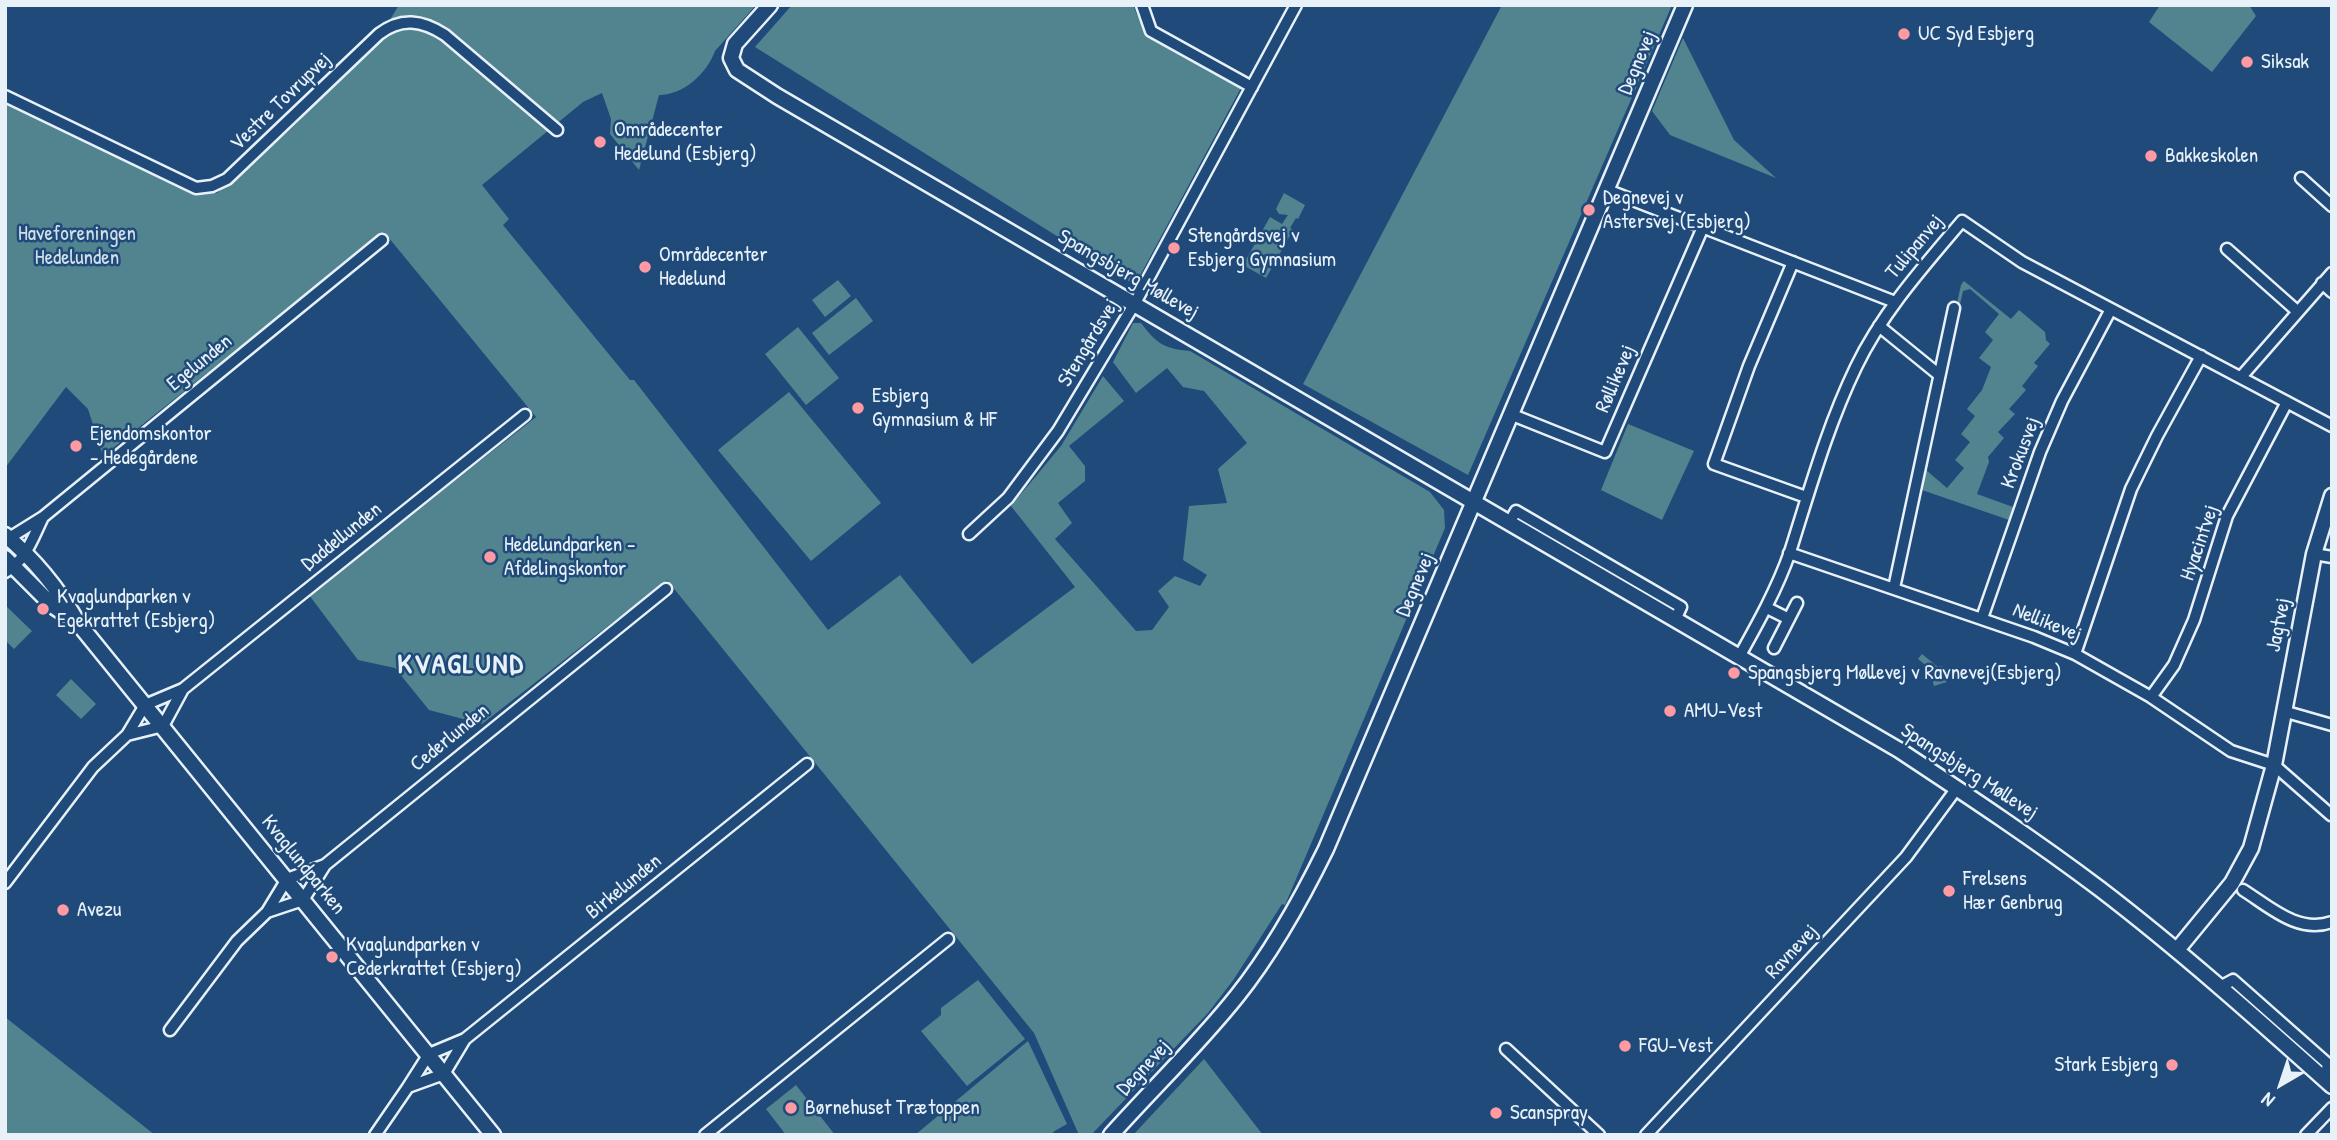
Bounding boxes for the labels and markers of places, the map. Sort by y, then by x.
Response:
place label: UC Syd Esbjerg [1918,21,2034,47]
marker: UC Syd Esbjerg [1896,26,1912,42]
place label: Siksak [2261,49,2309,75]
marker: Siksak [2239,54,2255,70]
place label: Områdecenter Hedelund (Esbjerg) [614,117,757,167]
marker: Områdecenter Hedelund (Esbjerg) [592,134,608,150]
place label: Bakkeskolen [2165,143,2258,169]
marker: Bakkeskolen [2143,148,2159,164]
place label: Degnevej v Astersvej (Esbjerg) [1603,185,1751,235]
marker: Degnevej v Astersvej (Esbjerg) [1581,202,1597,218]
place label: Stengårdsvej v Esbjerg Gymnasium [1188,223,1336,273]
marker: Stengårdsvej v Esbjerg Gymnasium [1166,240,1182,256]
place label: Områdecenter Hedelund [659,242,767,292]
marker: Områdecenter Hedelund [637,259,653,275]
place label: Esbjerg Gymnasium & HF [872,383,997,433]
marker: Esbjerg Gymnasium & HF [850,400,866,416]
place label: Ejendomskontor - Hedegårdene [90,421,212,471]
marker: Ejendomskontor - Hedegårdene [68,438,84,454]
place label: Hedelundparken - Afdelingskontor [504,532,636,582]
marker: Hedelundparken - Afdelingskontor [482,549,498,565]
place label: Kvaglundparken v Egekrattet (Esbjerg) [57,584,215,634]
marker: Kvaglundparken v Egekrattet (Esbjerg) [35,601,51,617]
place label: Spangsbjerg Møllevej v Ravnevej(Esbjerg) [1748,660,2062,686]
marker: Spangsbjerg Møllevej v Ravnevej(Esbjerg) [1726,665,1742,681]
place label: AMU-Vest [1684,698,1762,724]
marker: AMU-Vest [1662,703,1678,719]
place label: Frelsens Hær Genbrug [1963,866,2062,916]
marker: Frelsens Hær Genbrug [1941,883,1957,899]
place label: Avezu [77,897,121,923]
marker: Avezu [55,902,71,918]
place label: Kvaglundparken v Cederkrattet (Esbjerg) [346,932,522,982]
marker: Kvaglundparken v Cederkrattet (Esbjerg) [324,949,340,965]
place label: FGU-Vest [1639,1033,1712,1059]
marker: FGU-Vest [1617,1038,1633,1054]
place label: Stark Esbjerg [2055,1052,2158,1078]
marker: Stark Esbjerg [2164,1057,2180,1073]
place label: Børnehuset Trætoppen [805,1095,980,1121]
marker: Børnehuset Trætoppen [783,1100,799,1116]
place label: Scanspray [1510,1100,1588,1126]
marker: Scanspray [1488,1105,1504,1121]

